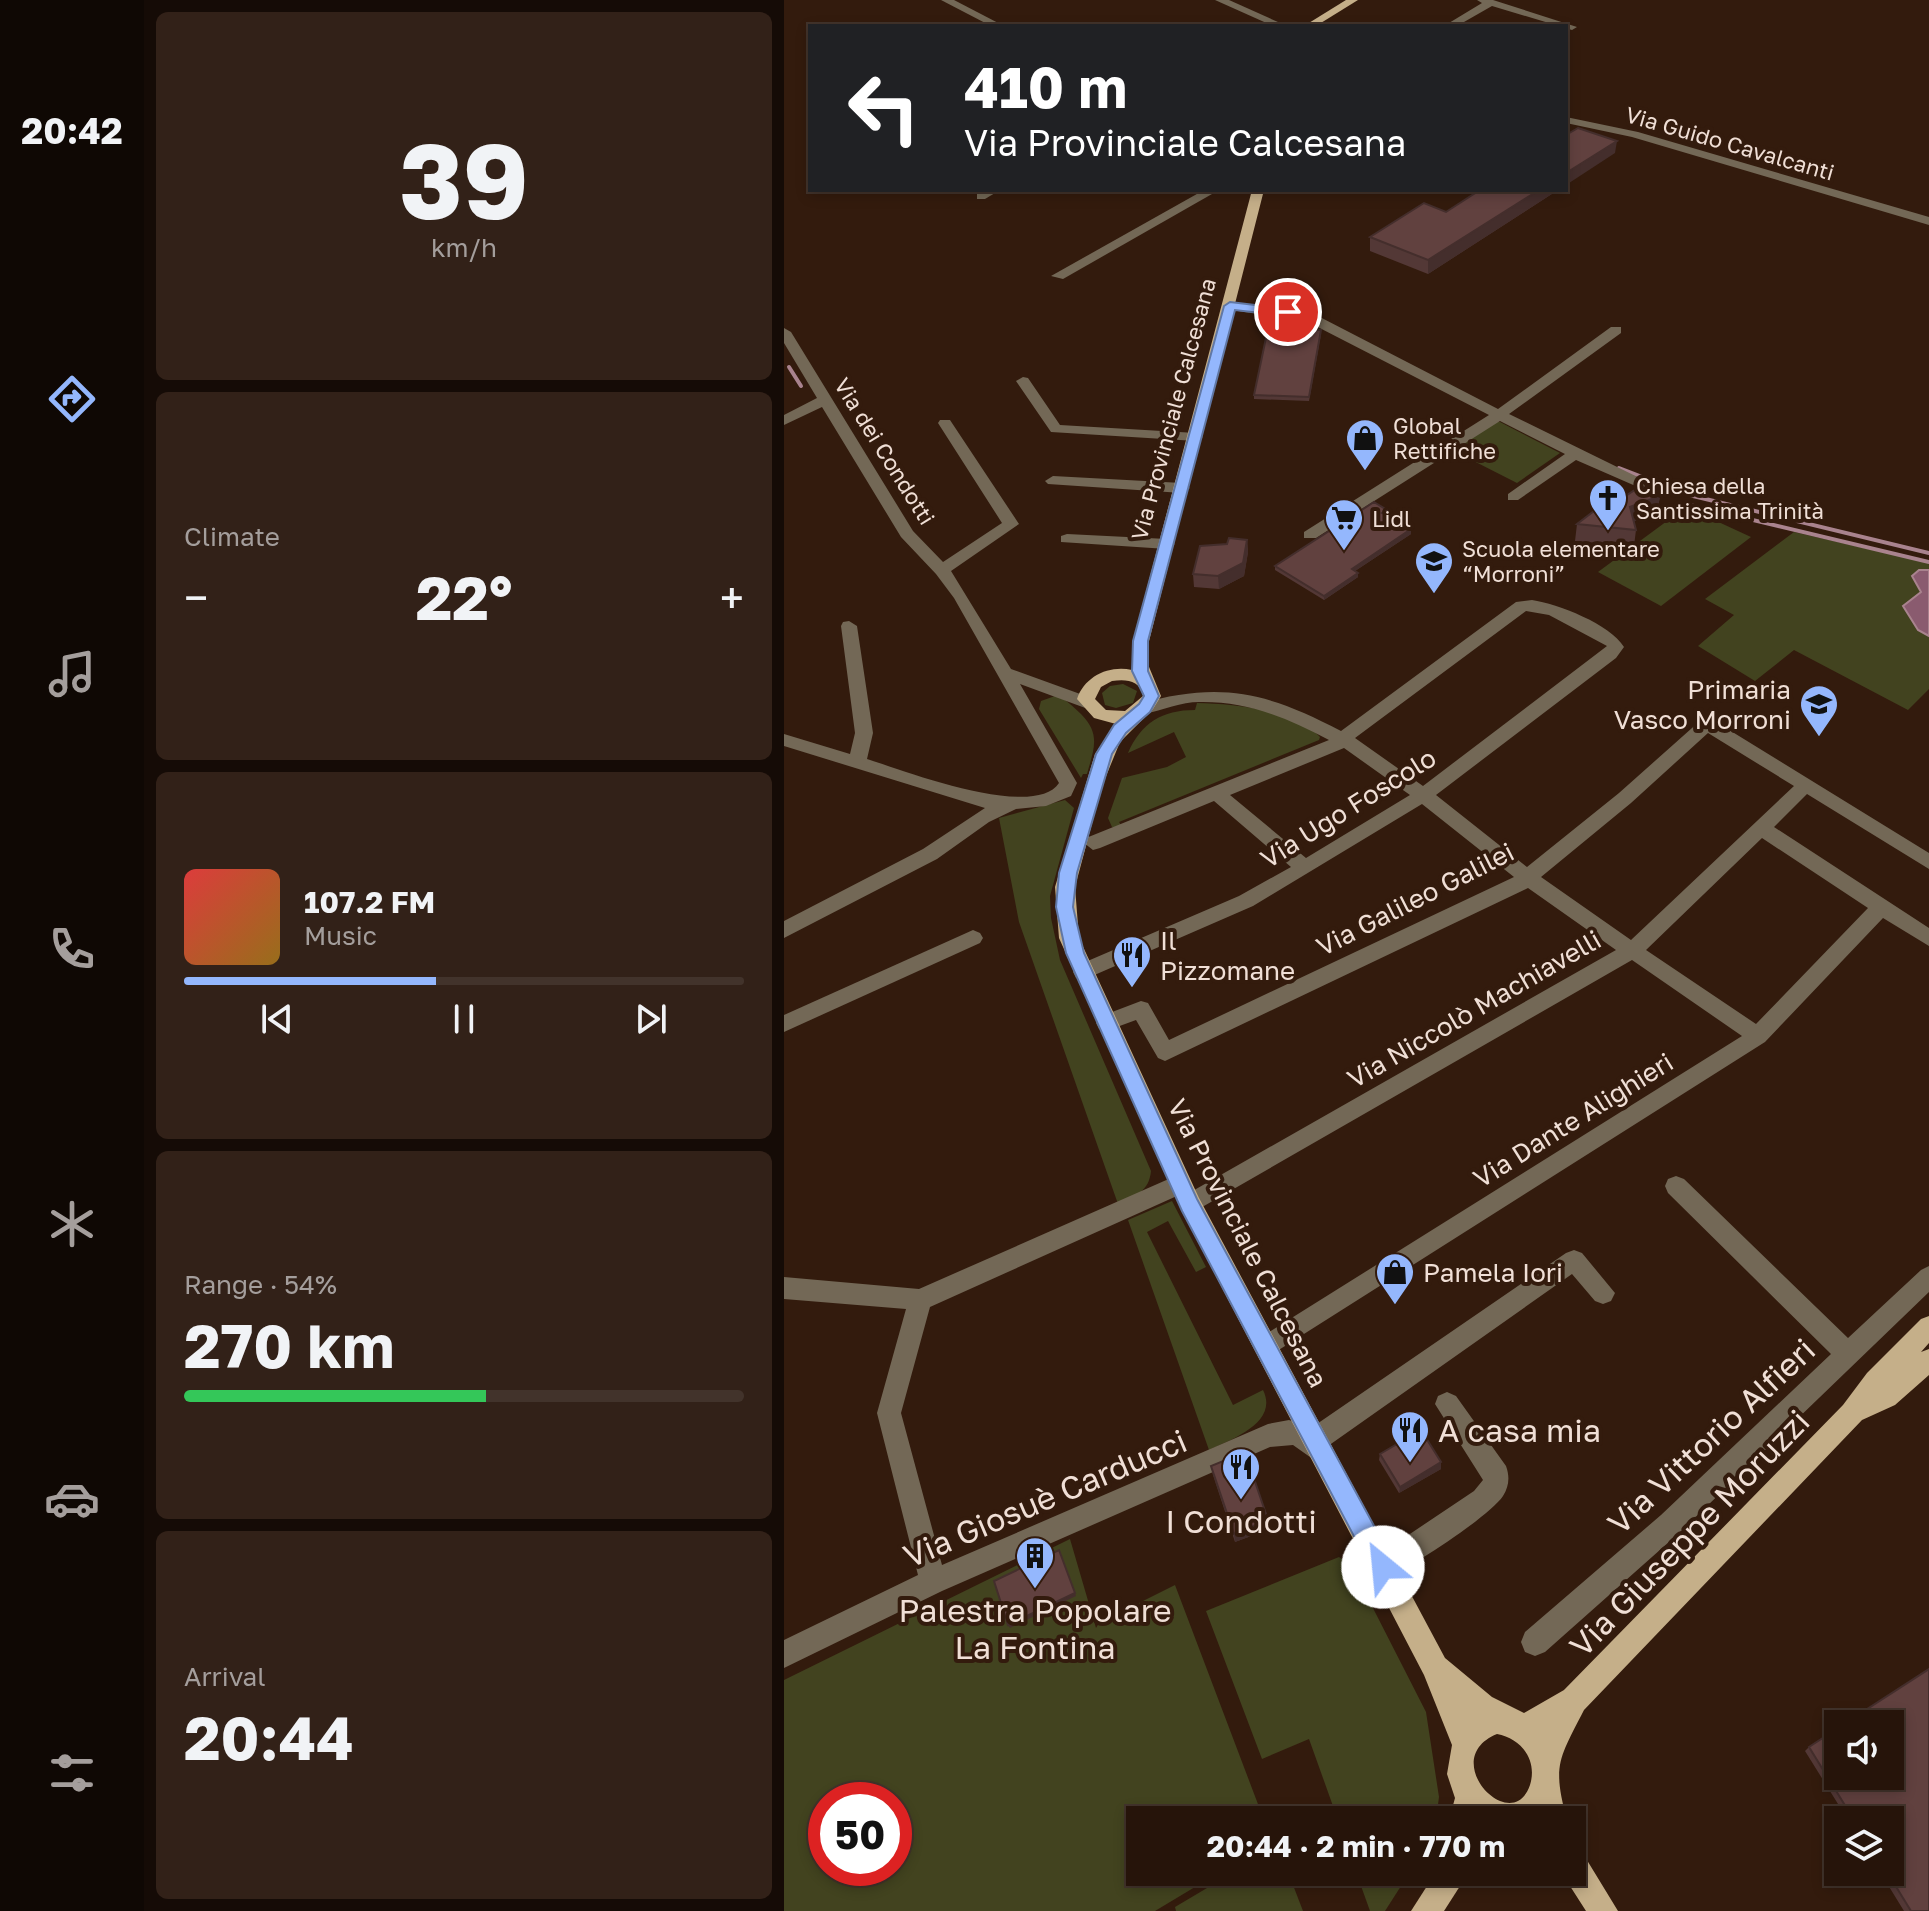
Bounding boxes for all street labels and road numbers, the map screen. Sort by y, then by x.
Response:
street label: Via Guido Cavalcanti [1623,100,1837,186]
street label: Via Provinciale Calcesana [1125,275,1221,543]
street label: Via dei Condotti [829,373,941,529]
street label: Via Ugo Foscolo [1255,742,1441,874]
street label: Via Galileo Galilei [1311,836,1519,962]
street label: Via Niccolò Machiavelli [1342,924,1606,1094]
street label: Via Dante Alighieri [1467,1046,1679,1194]
street label: Via Provinciale Calcesana [1162,1094,1334,1392]
street label: Via Vittorio Alfieri [1600,1330,1822,1542]
street label: Via Giuseppe Moruzzi [1561,1402,1817,1664]
street label: Via Giosuè Carducci [898,1421,1192,1575]

